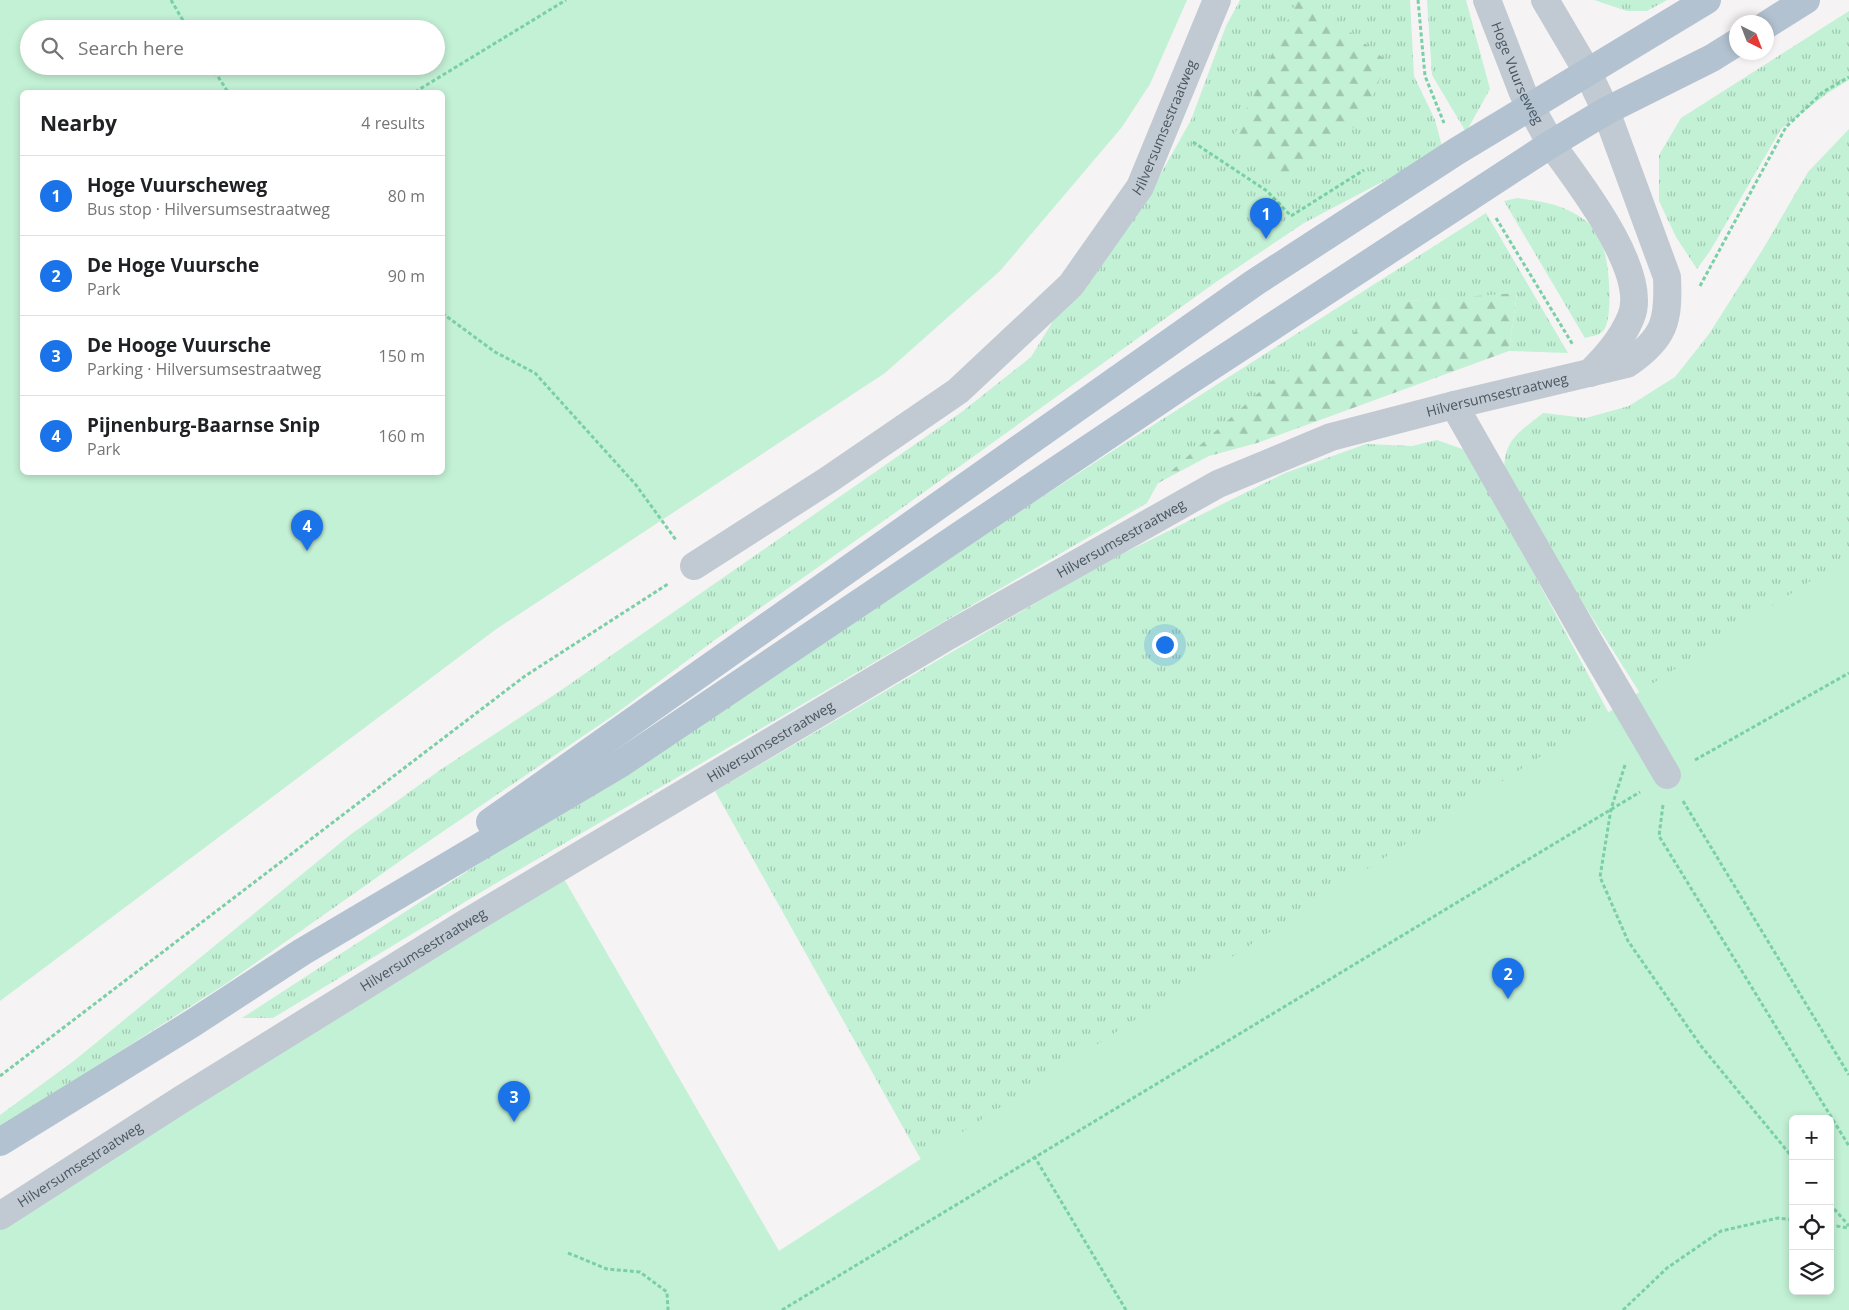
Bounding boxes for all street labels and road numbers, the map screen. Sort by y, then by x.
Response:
street label: Hoge Vuurseweg [1487,19,1548,128]
street label: Hilversumsestraatweg [1127,56,1201,199]
street label: Hilversumsestraatweg [1424,368,1570,421]
street label: Hilversumsestraatweg [1053,494,1189,582]
street label: Hilversumsestraatweg [703,696,838,786]
street label: Hilversumsestraatweg [356,903,490,995]
street label: Hilversumsestraatweg [13,1117,146,1211]

